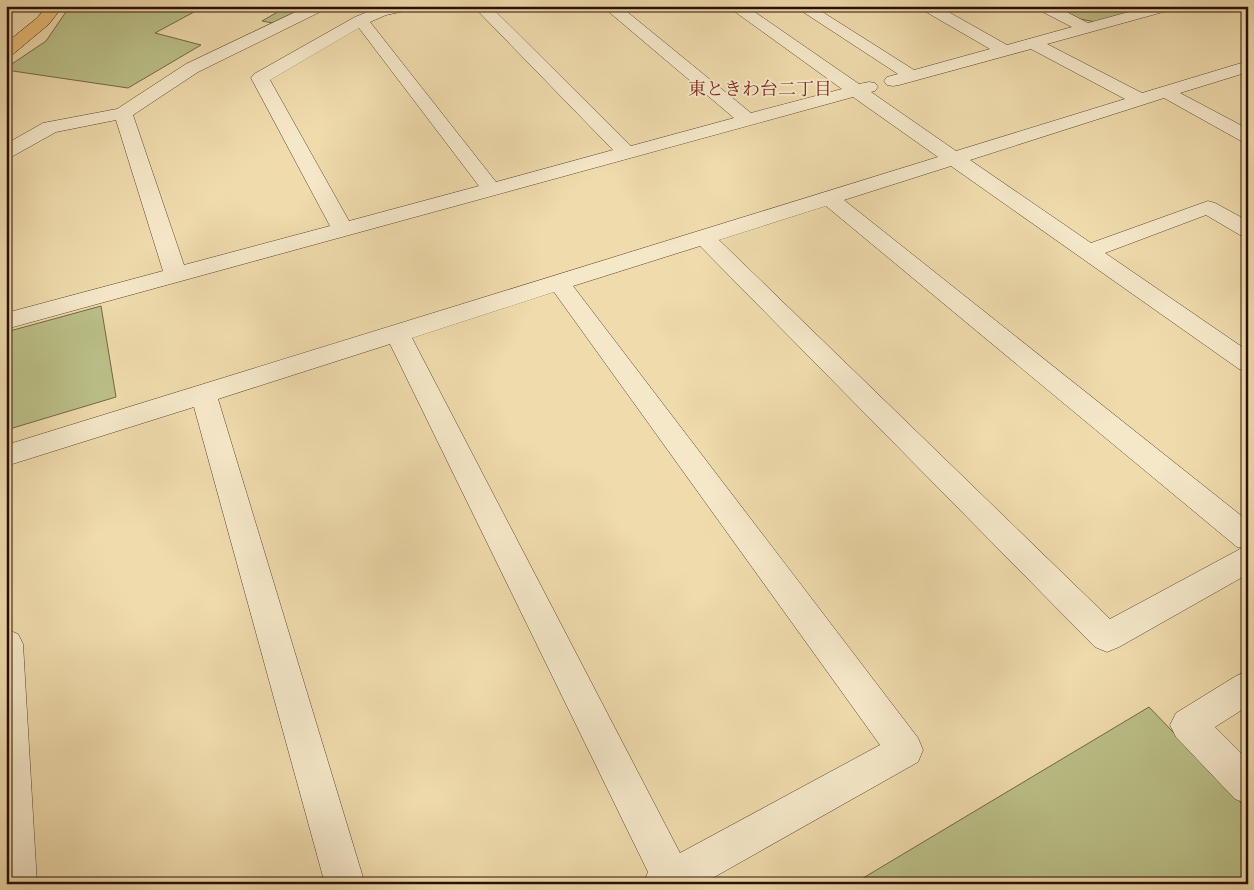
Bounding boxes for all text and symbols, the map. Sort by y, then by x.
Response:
district label: 東ときわ台二丁目 [688,78,832,101]

